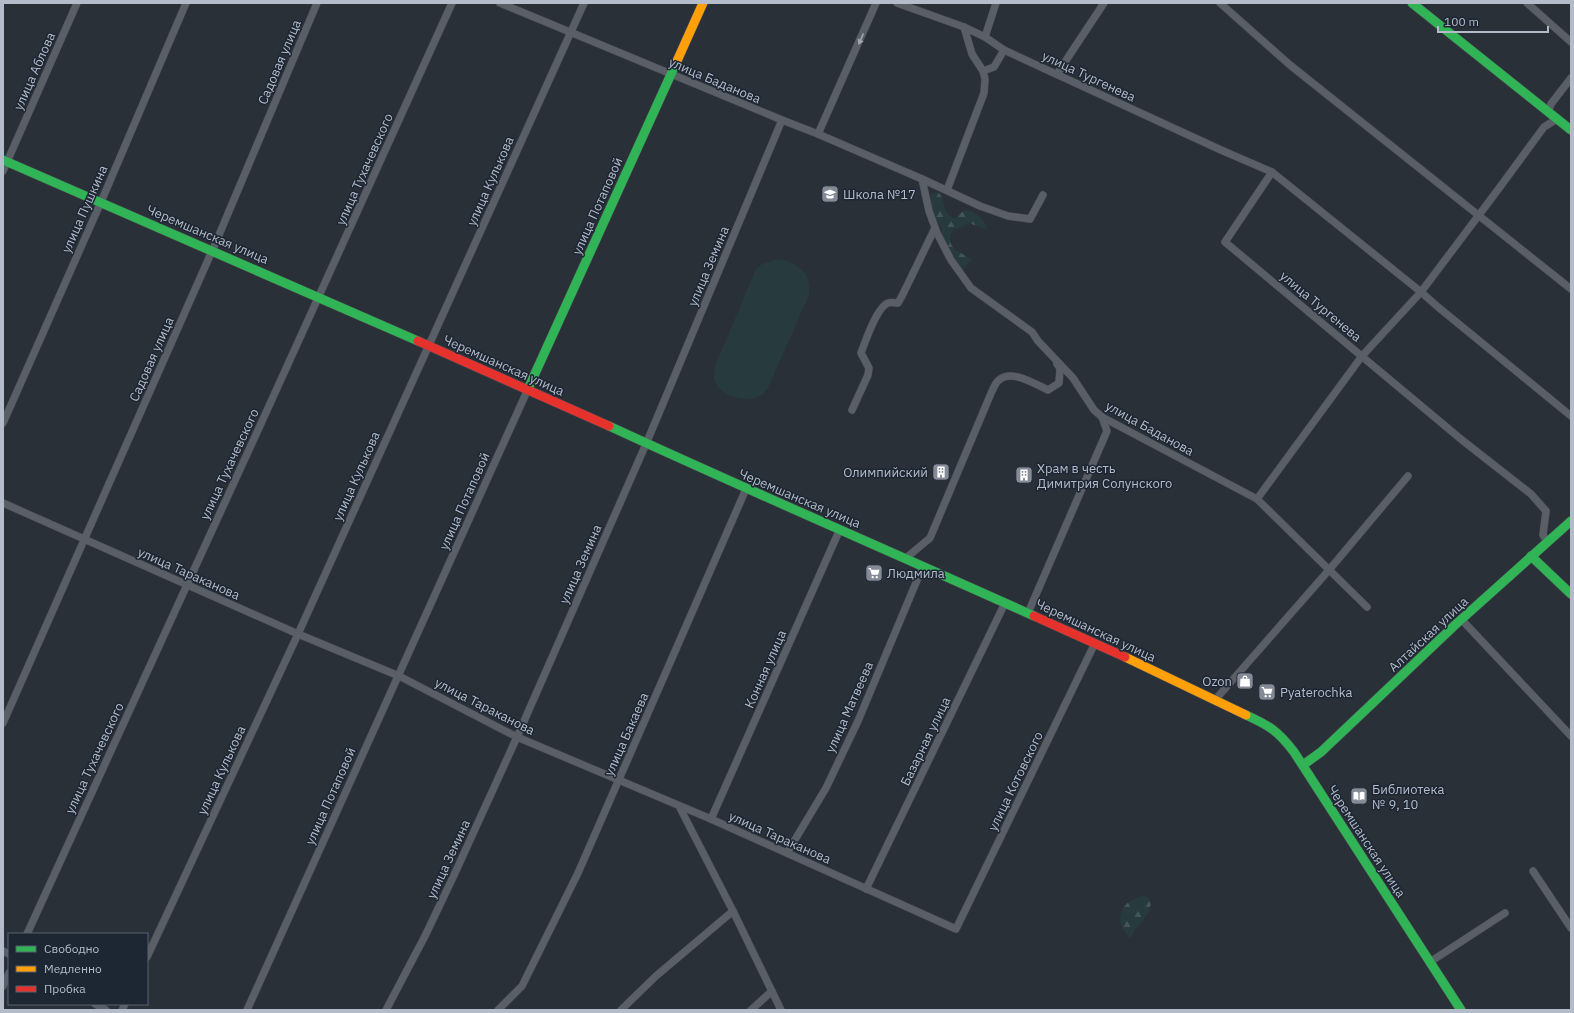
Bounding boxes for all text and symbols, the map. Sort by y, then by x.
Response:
scale bar [1438,8,1548,34]
text: 100 m [1444,14,1479,29]
street label: Садовая улица [254,17,305,107]
street label: улица Аблова [10,30,59,113]
one-way arrow [857,33,863,45]
street label: улица Тургенева [1039,47,1138,106]
street label: улица Баданова [666,53,763,108]
street label: улица Тухачевского [332,111,397,228]
street label: улица Кулькова [463,134,518,229]
street label: улица Потаповой [568,155,627,258]
street label: улица Пушкина [58,163,111,256]
school or university icon: Школа №17 [820,184,840,204]
place label: Школа №17 [843,186,916,203]
street label: Черемшанская улица [144,201,271,268]
street label: улица Земина [684,224,733,309]
street label: улица Тургенева [1276,267,1365,346]
street label: Садовая улица [125,314,178,404]
street label: Черемшанская улица [441,331,567,400]
street label: улица Баданова [1103,397,1197,460]
street label: улица Тухачевского [196,406,263,522]
street label: улица Кулькова [329,429,384,524]
street label: улица Потаповой [435,450,494,553]
place label: Храм в честь Димитрия Солунского [1037,460,1172,492]
building icon: Олимпийский [931,462,951,482]
place label: Олимпийский [843,464,928,481]
street label: Черемшанская улица [736,465,863,532]
building icon: Храм в честь Димитрия Солунского [1014,465,1034,485]
street label: улица Земина [555,522,606,607]
street label: улица Тараканова [135,543,243,604]
supermarket icon: Людмила [864,563,884,583]
place label: Людмила [887,565,945,582]
street label: Алтайская улица [1385,593,1472,676]
street label: Черемшанская улица [1033,595,1159,666]
street label: Конная улица [741,627,790,711]
street label: улица Матвеева [822,659,877,755]
shop icon: Ozon [1235,671,1255,691]
place label: Ozon [1202,673,1232,690]
street label: улица Тараканова [432,674,538,739]
supermarket icon: Pyaterochka [1257,682,1277,702]
place label: Pyaterochka [1280,684,1352,701]
street label: улица Бакаева [600,690,652,779]
street label: Базарная улица [897,694,954,788]
street label: улица Тухачевского [61,700,128,816]
street label: улица Кулькова [193,723,249,817]
street label: улица Котовского [984,729,1047,834]
street label: улица Потаповой [301,745,360,848]
place label: Библиотека № 9, 10 [1372,781,1444,813]
street label: Черемшанская улица [1324,782,1409,901]
library icon: Библиотека № 9, 10 [1349,786,1369,806]
street label: улица Тараканова [726,807,834,868]
street label: улица Земина [423,817,474,901]
legend [8,933,148,1005]
text: Свободно [44,941,100,956]
text: Медленно [44,961,102,976]
text: Пробка [44,981,86,996]

